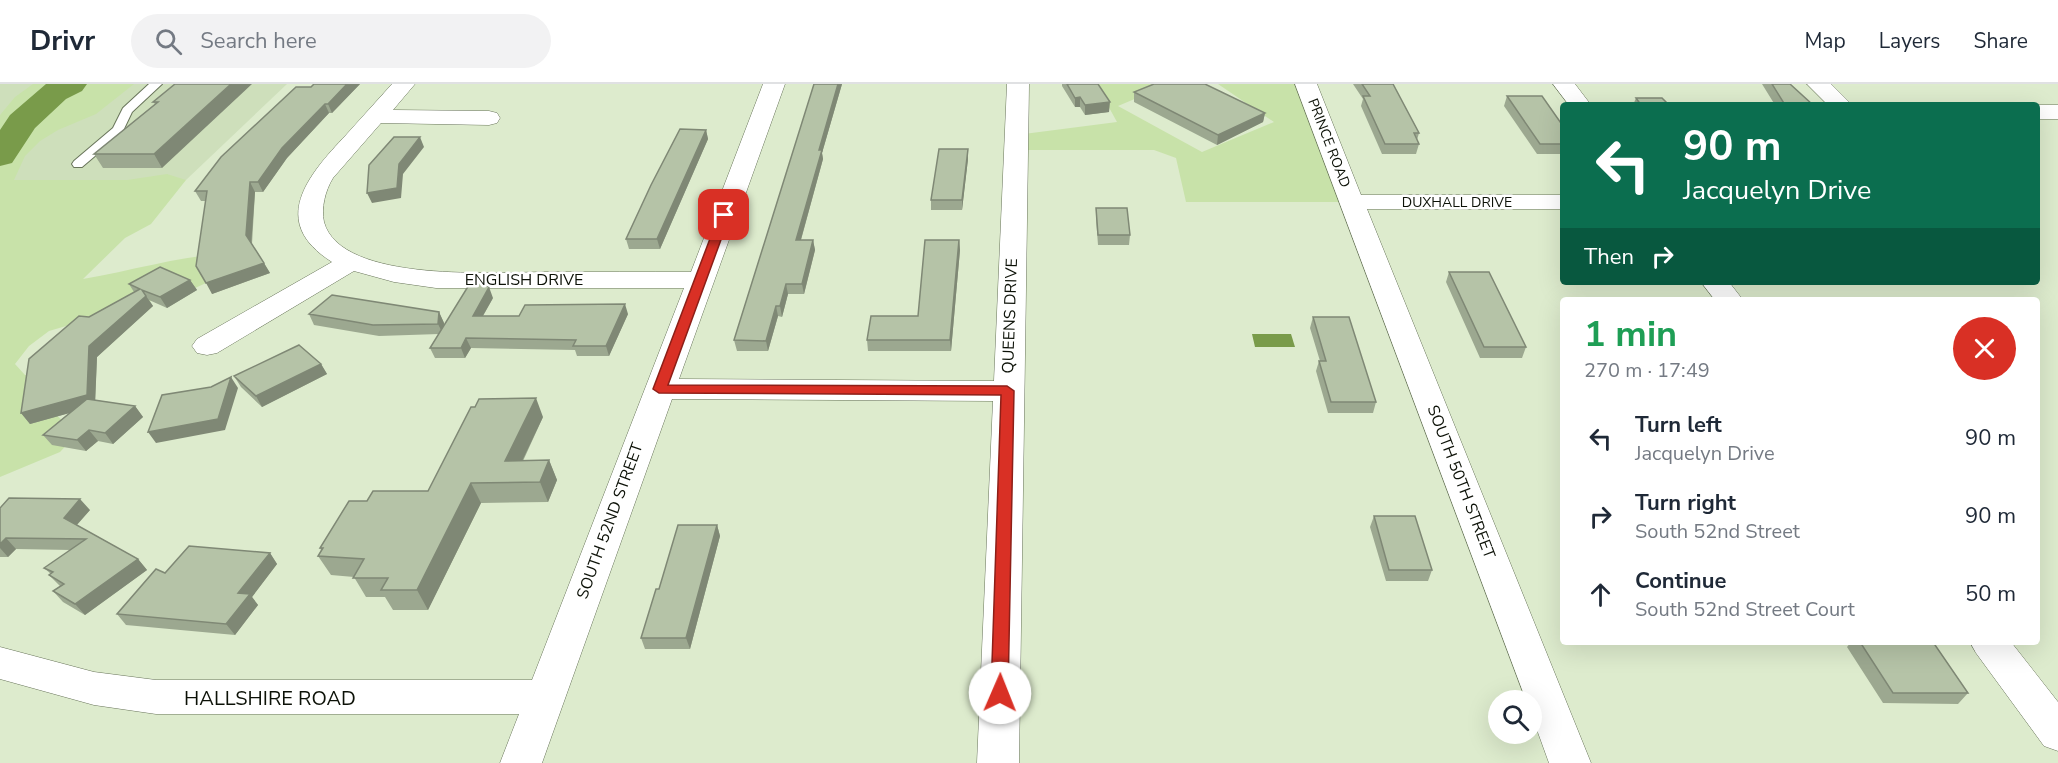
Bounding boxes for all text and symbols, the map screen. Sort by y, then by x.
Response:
search box [131,14,551,68]
text: Drivr [30,22,95,60]
icon: search [152,25,185,58]
text: Search here [200,26,317,56]
text: Map [1804,27,1846,55]
text: Layers [1879,27,1940,55]
text: Share [1973,27,2028,55]
street label: PRINCE ROAD [1303,96,1355,190]
text: 90 m [1683,118,1782,175]
icon: left [1584,126,1662,204]
text: Jacquelyn Drive [1683,172,1871,209]
pin [698,189,749,240]
street label: DUXHALL DRIVE [1402,193,1512,212]
icon: arrive [707,198,740,231]
icon: right [1646,240,1679,273]
text: Then [1584,242,1634,272]
street label: QUEENS DRIVE [997,258,1023,374]
street label: ENGLISH DRIVE [465,269,583,291]
text: 1 min [1584,310,1677,359]
button: close [1953,317,2016,380]
text: 270 m · 17:49 [1584,357,1710,384]
street label: SOUTH 50TH STREET [1422,402,1501,562]
text: Turn left [1635,410,1722,440]
icon: left [1584,422,1617,455]
text: 90 m [1965,423,2016,453]
street label: SOUTH 52ND STREET [571,440,649,602]
text: Jacquelyn Drive [1635,440,1775,467]
text: Turn right [1635,488,1736,518]
icon: right [1584,500,1617,533]
text: 90 m [1965,501,2016,531]
text: South 52nd Street [1635,518,1800,545]
text: Continue [1635,566,1726,596]
icon: ahead [1584,578,1617,611]
text: 50 m [1965,579,2016,609]
text: South 52nd Street Court [1635,596,1855,623]
position arrow [968,661,1032,725]
street label: HALLSHIRE ROAD [184,685,356,712]
map controls [1488,690,1542,744]
button: search [1488,690,1542,744]

